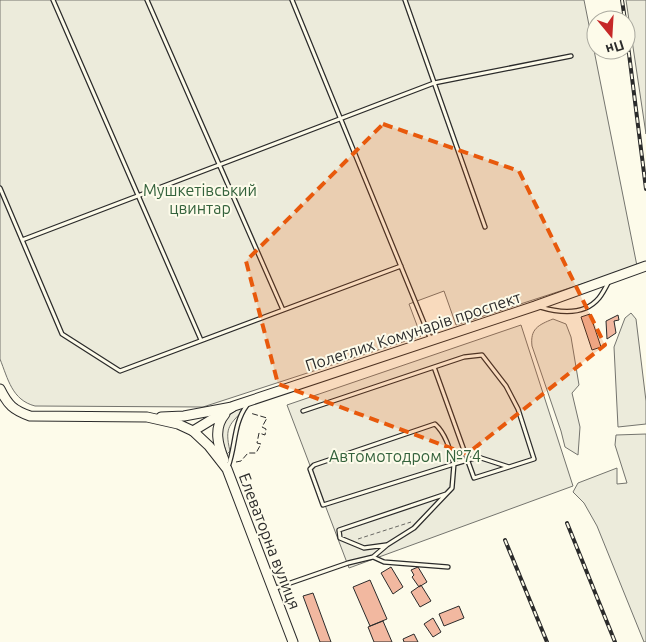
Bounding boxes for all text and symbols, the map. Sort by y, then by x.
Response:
north arrow [586,10,636,60]
text: Пн [604,37,626,58]
park label: Мушкетівський цвинтар [143,181,257,217]
street label: Полеглих Комунарів проспект [303,288,523,374]
park label: Автомотодром №74 [329,447,481,465]
street label: Елеваторна вулиця [236,470,304,612]

